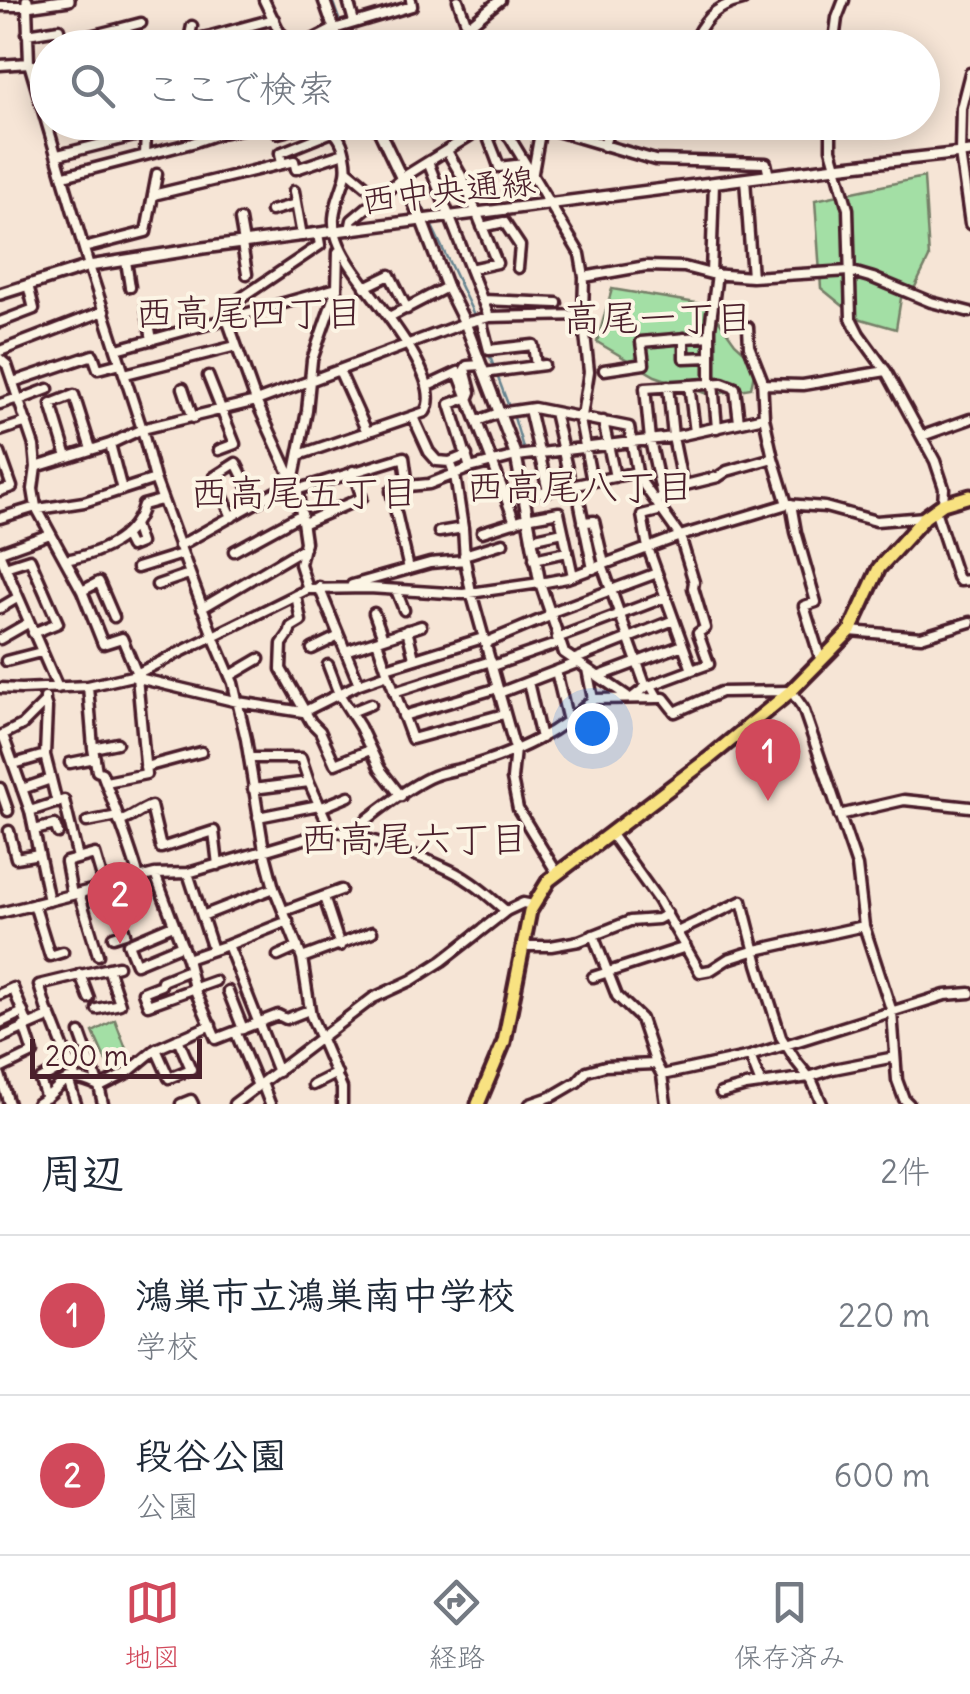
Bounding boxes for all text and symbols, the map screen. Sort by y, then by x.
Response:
search box [30,30,940,140]
icon: search [65,58,120,113]
text: ここで検索 [145,65,335,112]
street label: 西中央通線 [358,157,538,223]
district label: 西高尾四丁目 [135,289,363,336]
district label: 高尾一丁目 [563,294,753,341]
district label: 西高尾八丁目 [466,463,694,510]
district label: 西高尾五丁目 [190,469,418,516]
your location [567,703,618,754]
pin: 1 [736,718,800,801]
district label: 西高尾六丁目 [300,815,528,862]
pin: 2 [88,862,152,944]
scale bar [30,1034,202,1078]
text: 200 m [45,1038,128,1074]
text: 周辺 [40,1147,124,1199]
text: 2件 [880,1151,930,1192]
text: 鴻巣市立鴻巣南中学校 [135,1272,515,1319]
text: 1 [66,1295,79,1336]
text: 220 m [838,1295,930,1336]
text: 学校 [135,1325,199,1366]
text: 段谷公園 [135,1432,287,1479]
text: 2 [64,1455,81,1496]
text: 600 m [834,1455,930,1496]
text: 公園 [135,1485,199,1526]
tab: 地図 [124,1575,180,1675]
tab: 経路 [429,1575,485,1675]
tab: 保存済み [734,1575,846,1675]

